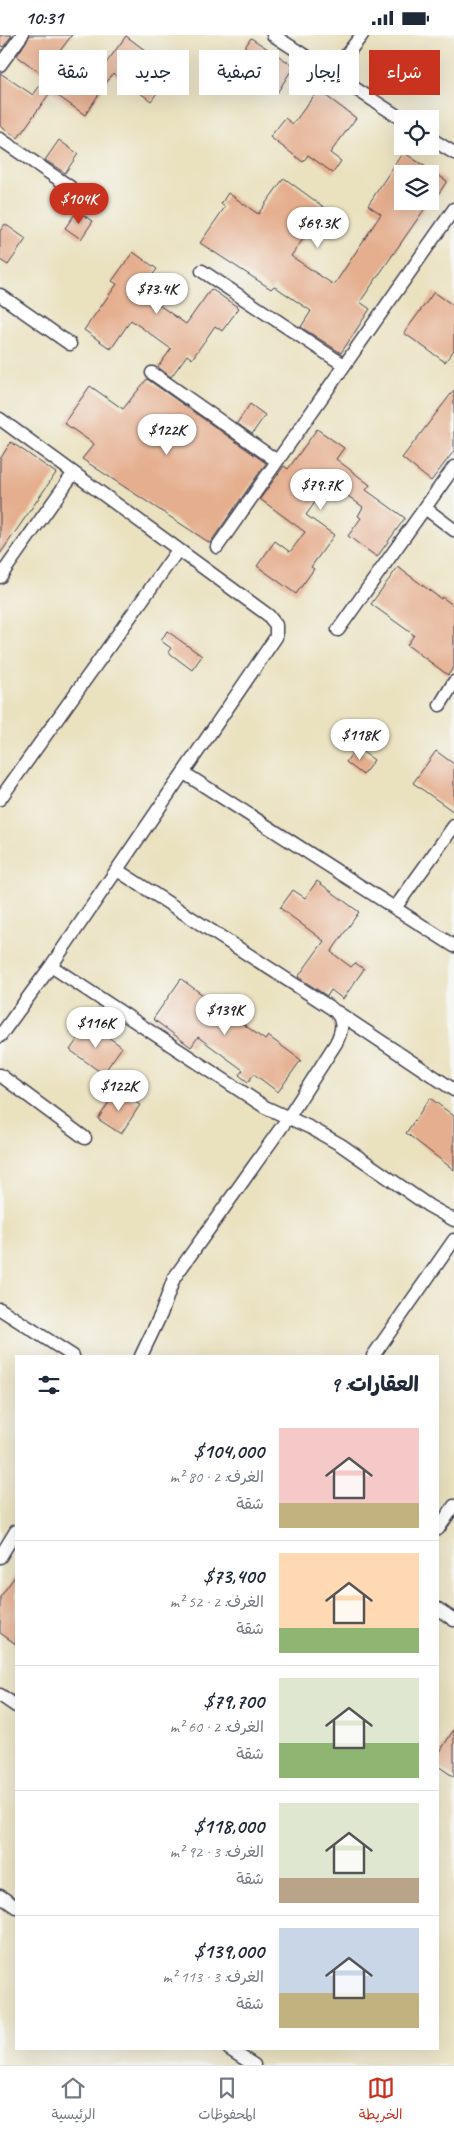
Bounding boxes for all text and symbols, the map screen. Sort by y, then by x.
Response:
text: 10:31 [25,6,63,30]
chip: شقة [39,50,107,95]
chip: جديد [117,50,189,95]
chip: تصفية [199,50,279,95]
chip: إيجار [289,50,359,95]
chip: شراء [369,50,440,95]
map controls [394,110,439,210]
button: locate [394,110,439,155]
button: layers [394,165,439,210]
pin: $104K [44,183,114,225]
text: $104K [61,189,97,209]
pin: $69.3K [277,207,359,249]
text: $69.3K [298,213,338,233]
pin: $73.4K [116,273,198,315]
text: $73.4K [137,279,177,299]
pin: $122K [132,413,202,456]
text: $122K [149,420,185,440]
pin: $79.7K [280,469,362,511]
text: $79.7K [301,475,341,495]
pin: $118K [325,719,395,761]
text: $118K [342,725,378,745]
pin: $139K [190,993,260,1036]
text: $139K [207,1000,243,1020]
pin: $116K [61,1007,131,1049]
text: $116K [77,1013,115,1033]
pin: $122K [84,1069,154,1112]
text: $122K [101,1076,137,1096]
icon: filters [35,1371,63,1399]
text: العقارات: 9 [330,1371,419,1397]
text: $104,000 [194,1438,264,1464]
icon: home [319,1448,379,1508]
text: الغرف: 2 · 80 m² [170,1467,264,1487]
text: شقة [236,1494,264,1514]
text: $73,400 [203,1563,264,1589]
icon: home [319,1573,379,1633]
text: الغرف: 2 · 52 m² [170,1592,264,1612]
text: شقة [236,1619,264,1639]
text: $79,700 [204,1688,264,1714]
icon: home [319,1698,379,1758]
text: الغرف: 2 · 60 m² [170,1717,264,1737]
text: شقة [236,1744,264,1764]
text: $118,000 [194,1813,264,1839]
icon: home [319,1823,379,1883]
text: الغرف: 3 · 92 m² [170,1842,264,1862]
text: شقة [236,1869,264,1889]
text: $139,000 [194,1938,264,1964]
icon: home [319,1948,379,2008]
text: الغرف: 3 · 113 m² [163,1967,264,1987]
text: شقة [236,1994,264,2014]
tab: الرئيسية [51,2074,95,2127]
tab: المحفوظات [198,2074,256,2127]
tab: الخريطة [359,2074,403,2127]

